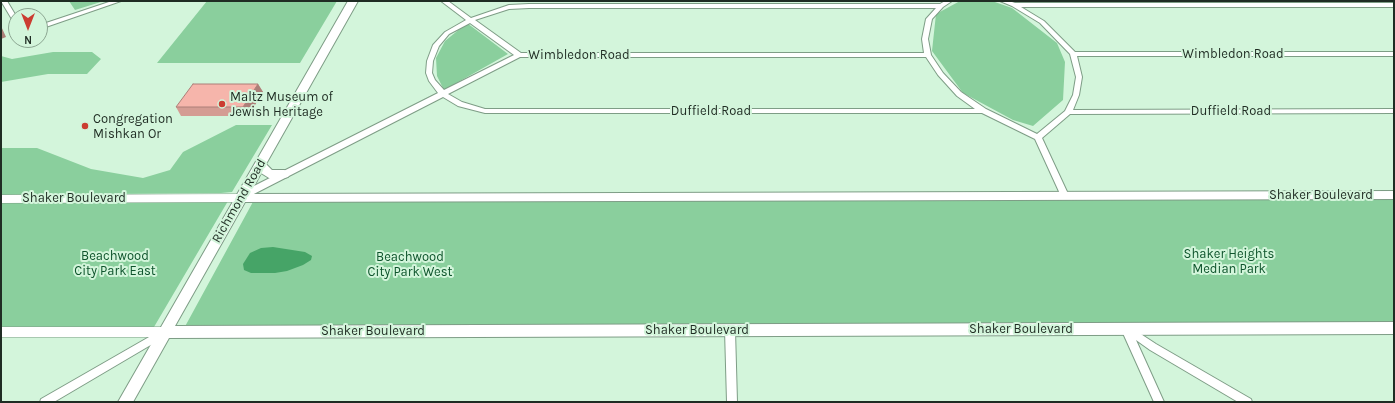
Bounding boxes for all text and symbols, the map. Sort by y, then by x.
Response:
north arrow [8,8,48,48]
text: N [24,33,32,46]
street label: Wimbledon Road [1182,46,1284,62]
street label: Wimbledon Road [528,47,630,63]
place label: Maltz Museum of Jewish Heritage [230,89,333,120]
marker: Maltz Museum of Jewish Heritage [217,99,227,109]
street label: Duffield Road [671,103,751,119]
street label: Duffield Road [1191,103,1271,119]
place label: Congregation Mishkan Or [93,111,173,142]
marker: Congregation Mishkan Or [80,121,90,131]
street label: Richmond Road [209,156,269,246]
street label: Shaker Boulevard [1269,187,1373,203]
street label: Shaker Boulevard [22,190,126,206]
park label: Shaker Heights Median Park [1184,246,1274,277]
park label: Beachwood City Park East [74,248,156,279]
park label: Beachwood City Park West [368,249,452,280]
street label: Shaker Boulevard [969,321,1073,337]
street label: Shaker Boulevard [645,322,749,338]
street label: Shaker Boulevard [321,323,425,339]

